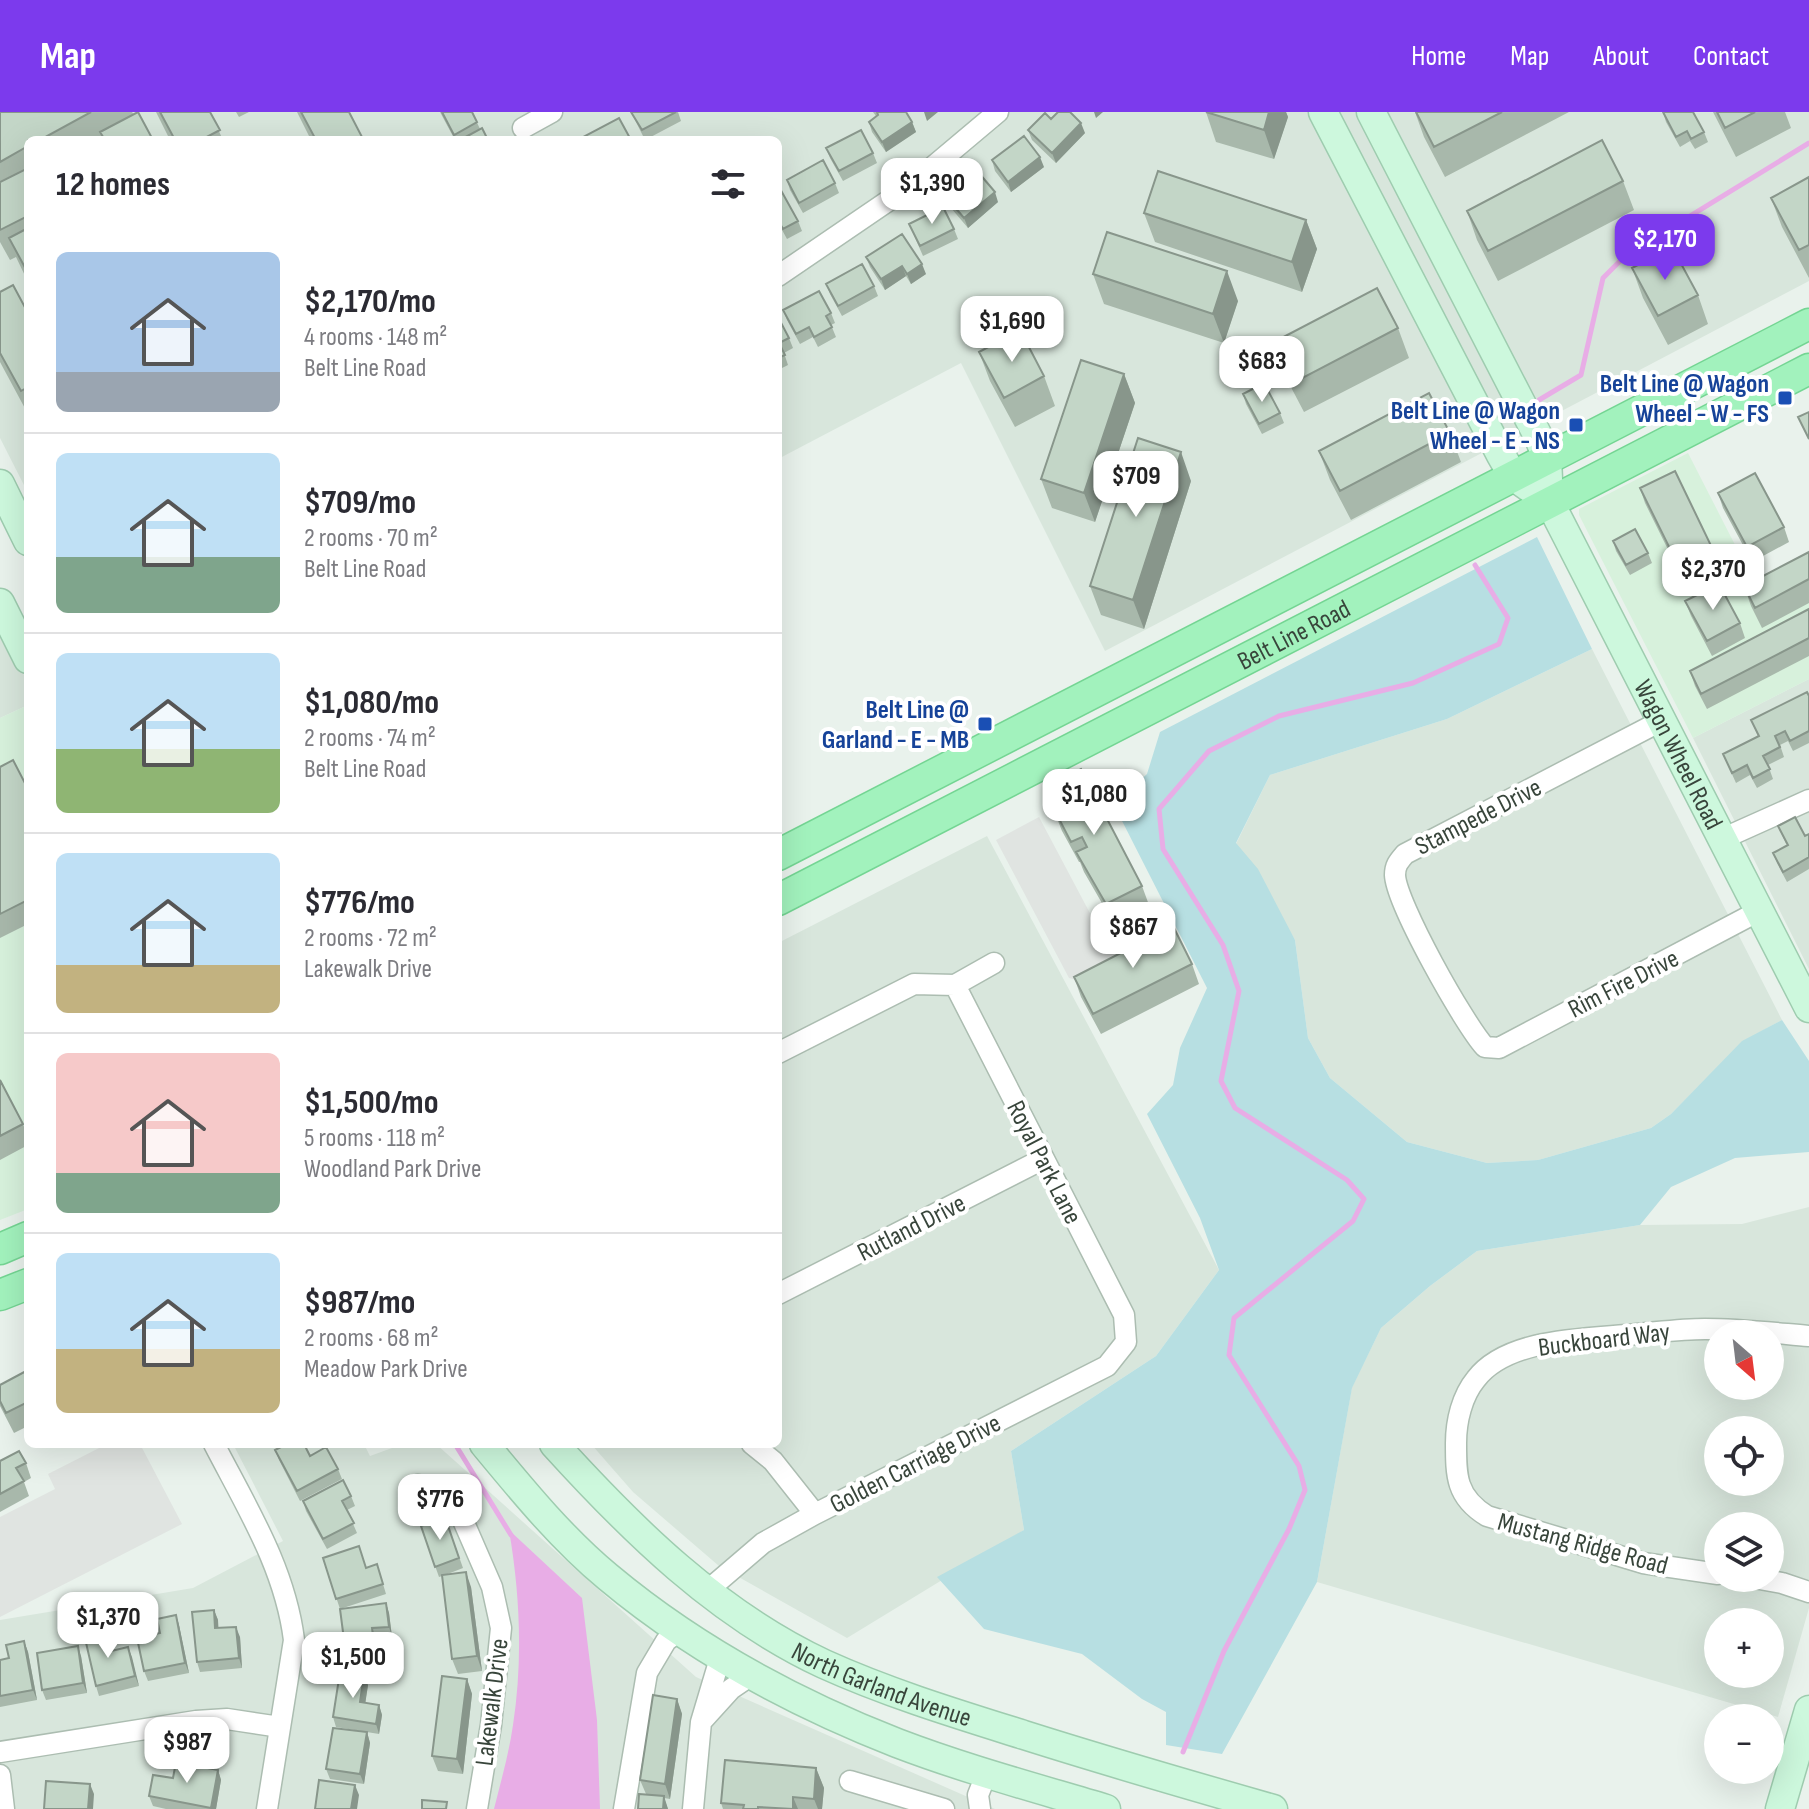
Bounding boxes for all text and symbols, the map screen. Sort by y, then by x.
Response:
text: Map [40,34,96,79]
text: Home [1411,40,1466,73]
text: Map [1510,40,1549,73]
text: About [1593,40,1649,73]
text: Contact [1693,40,1769,73]
pin: $1,390 [867,158,997,226]
icon: filters [706,162,750,206]
text: 12 homes [56,164,170,205]
text: $1,390 [899,168,965,199]
pin: $2,170 [1600,214,1730,282]
text: $2,170 [1633,224,1697,255]
text: $2,170/mo [304,281,436,322]
icon: home [120,284,216,380]
pin: $1,690 [947,296,1077,364]
text: $1,690 [979,306,1045,337]
text: 4 rooms · 148 m² [304,322,447,353]
pin: $683 [1215,336,1309,404]
text: $683 [1237,346,1287,377]
text: Belt Line Road [304,353,426,384]
place label: Belt Line @ Wagon Wheel - W - FS [1600,369,1769,430]
marker: Belt Line @ Wagon Wheel - W - FS [1776,389,1794,407]
place label: Belt Line @ Wagon Wheel - E - NS [1391,396,1560,457]
marker: Belt Line @ Wagon Wheel - E - NS [1567,416,1585,434]
pin: $709 [1089,451,1183,519]
text: $709 [1111,461,1161,492]
text: $709/mo [304,482,416,523]
icon: home [120,485,216,581]
text: 2 rooms · 70 m² [304,523,438,554]
pin: $2,370 [1648,544,1778,612]
text: Belt Line Road [304,554,426,585]
text: $2,370 [1680,554,1746,585]
street label: Belt Line Road [1233,594,1356,678]
street label: Wagon Wheel Road [1626,675,1729,835]
text: $1,080/mo [304,682,439,723]
icon: home [120,685,216,781]
place label: Belt Line @ Garland - E - MB [822,695,969,756]
marker: Belt Line @ Garland - E - MB [976,715,994,733]
text: 2 rooms · 74 m² [304,723,436,754]
text: Belt Line Road [304,754,426,785]
pin: $1,080 [1029,769,1159,837]
street label: Stampede Drive [1410,772,1547,862]
text: $1,080 [1061,779,1127,810]
text: $776/mo [304,882,415,923]
icon: home [120,885,216,981]
pin: $867 [1086,902,1180,970]
text: $867 [1108,912,1158,943]
text: 2 rooms · 72 m² [304,923,437,954]
street label: Rim Fire Drive [1563,943,1684,1025]
text: Lakewalk Drive [304,954,432,985]
text: $1,500/mo [304,1082,438,1123]
icon: home [120,1085,216,1181]
street label: Royal Park Lane [999,1096,1088,1230]
text: 5 rooms · 118 m² [304,1123,445,1154]
text: Woodland Park Drive [304,1154,481,1185]
street label: Rutland Drive [852,1188,971,1269]
text: $987/mo [304,1282,415,1323]
icon: home [120,1285,216,1381]
street label: Buckboard Way [1537,1317,1672,1364]
north arrow [1704,1320,1784,1400]
map controls [1704,1320,1784,1784]
text: 2 rooms · 68 m² [304,1323,439,1354]
text: Meadow Park Drive [304,1354,468,1385]
street label: Golden Carriage Drive [825,1408,1006,1521]
button: locate [1704,1416,1784,1496]
pin: $776 [393,1474,487,1542]
text: $776 [416,1484,464,1515]
street label: Mustang Ridge Road [1494,1507,1671,1582]
button: layers [1704,1512,1784,1592]
pin: $1,370 [43,1592,173,1660]
text: $1,370 [75,1602,141,1633]
button: + [1704,1608,1784,1688]
pin: $1,500 [288,1632,418,1700]
street label: North Garland Avenue [786,1636,975,1734]
street label: Lakewalk Drive [469,1637,516,1768]
text: $1,500 [320,1642,386,1673]
button: − [1704,1704,1784,1784]
pin: $987 [140,1717,234,1785]
text: $987 [162,1727,212,1758]

